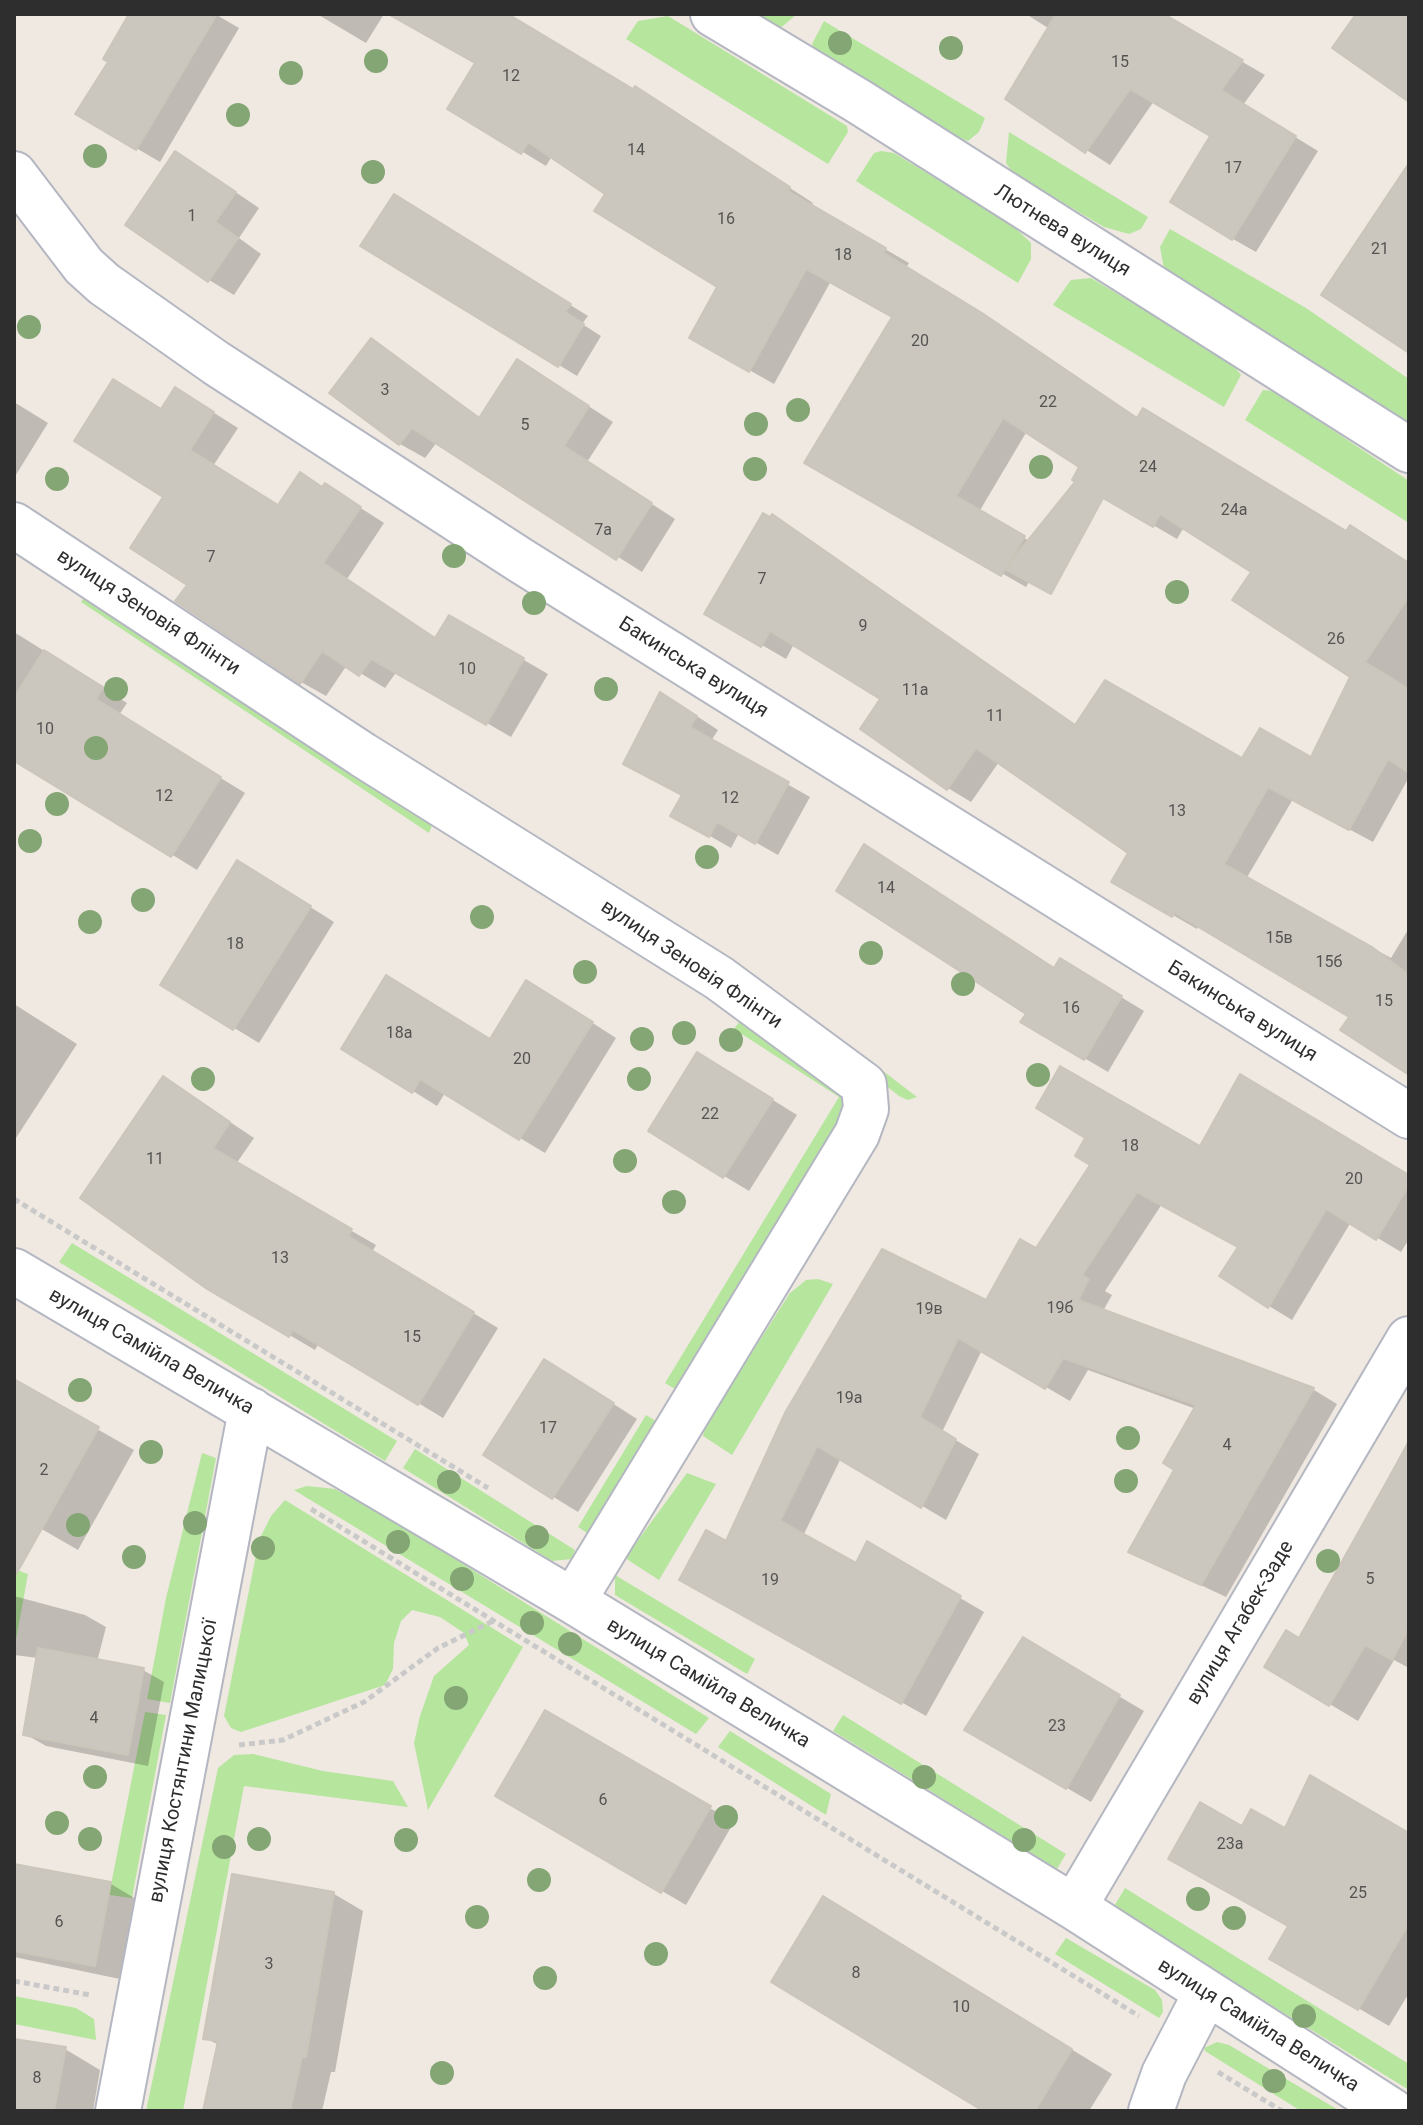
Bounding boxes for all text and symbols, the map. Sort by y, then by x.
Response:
house number: 15 [1111,53,1129,73]
house number: 12 [502,67,520,87]
house number: 14 [627,141,645,161]
house number: 17 [1224,159,1242,179]
street label: Лютнева вулиця [990,179,1134,283]
house number: 1 [188,207,196,227]
house number: 16 [717,210,735,230]
house number: 21 [1371,240,1389,260]
house number: 18 [834,246,852,266]
house number: 20 [911,332,929,352]
house number: 3 [381,381,389,401]
house number: 22 [1039,393,1057,413]
house number: 5 [521,416,529,436]
house number: 24 [1139,458,1157,478]
house number: 24а [1221,501,1247,521]
house number: 7а [594,521,612,541]
street label: вулиця Зеновія Флінти [52,545,244,681]
house number: 7 [207,548,215,568]
house number: 7 [758,570,766,590]
street label: Бакинська вулиця [614,612,772,724]
house number: 9 [859,617,867,637]
house number: 26 [1327,630,1345,650]
house number: 10 [458,660,476,680]
house number: 11а [902,681,928,701]
house number: 11 [986,707,1004,727]
house number: 10 [36,720,54,740]
house number: 12 [155,787,173,807]
house number: 12 [721,789,739,809]
house number: 13 [1168,802,1186,822]
house number: 14 [877,879,895,899]
street label: вулиця Зеновія Флінти [596,895,786,1035]
house number: 15в [1265,929,1293,949]
house number: 18 [226,935,244,955]
house number: 15б [1316,953,1342,973]
street label: Бакинська вулиця [1163,956,1321,1068]
house number: 15 [1375,992,1393,1012]
house number: 16 [1062,999,1080,1019]
house number: 18а [386,1024,412,1044]
house number: 20 [513,1050,531,1070]
house number: 22 [701,1105,719,1125]
house number: 18 [1121,1137,1139,1157]
house number: 11 [146,1150,164,1170]
house number: 20 [1345,1170,1363,1190]
house number: 13 [271,1249,289,1269]
street label: вулиця Самійла Величка [44,1283,258,1421]
house number: 19б [1047,1299,1073,1319]
house number: 19в [915,1300,943,1320]
house number: 15 [403,1328,421,1348]
house number: 19а [836,1389,862,1409]
house number: 17 [539,1419,557,1439]
house number: 4 [1223,1436,1231,1456]
house number: 2 [40,1461,48,1481]
street label: вулиця Агабек-Заде [1183,1537,1299,1709]
house number: 5 [1366,1570,1374,1590]
house number: 19 [761,1571,779,1591]
street label: вулиця Самійла Величка [602,1614,814,1754]
street label: вулиця Костянтини Малицької [145,1617,223,1905]
house number: 4 [90,1709,98,1729]
house number: 23 [1048,1717,1066,1737]
house number: 6 [599,1791,607,1811]
house number: 23а [1217,1835,1243,1855]
house number: 25 [1349,1884,1367,1904]
house number: 6 [55,1913,63,1933]
street label: вулиця Самійла Величка [1153,1954,1363,2098]
house number: 3 [265,1955,273,1975]
house number: 8 [852,1964,860,1984]
house number: 10 [952,1998,970,2018]
house number: 8 [33,2069,41,2089]

